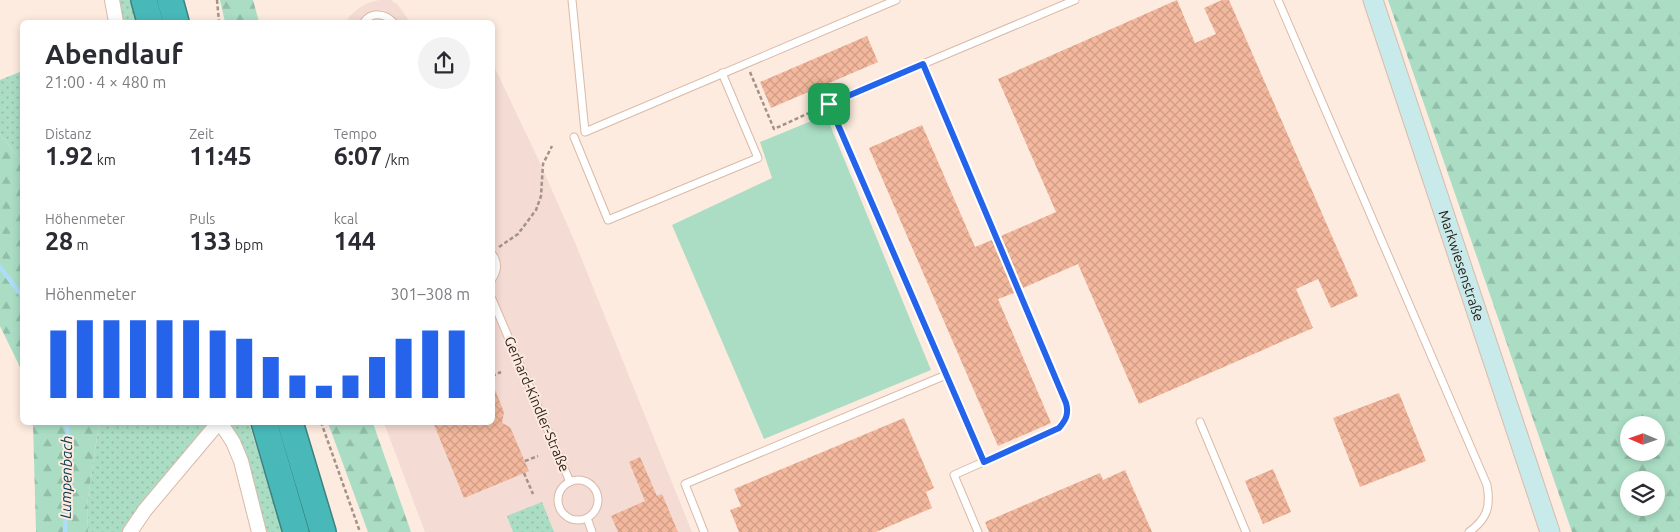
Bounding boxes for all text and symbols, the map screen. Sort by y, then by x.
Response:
button: share [418,37,470,89]
text: Abendlauf [45,38,183,69]
text: 21:00 · 4 × 480 m [45,73,166,91]
pin [808,83,850,125]
icon: arrive [815,90,843,118]
text: Distanz [45,126,91,142]
text: Zeit [189,126,214,142]
text: Tempo [334,126,377,142]
text: 1.92 [45,142,93,170]
text: 11:45 [189,142,252,170]
text: 6:07 [334,142,382,170]
text: km [93,152,116,168]
text: /km [382,152,410,168]
street label: Markwiesenstraße [1436,208,1487,323]
text: Höhenmeter [45,211,125,227]
text: Puls [189,211,215,227]
text: kcal [334,211,358,227]
text: 28 [45,227,73,255]
text: 133 [189,227,232,255]
text: 144 [334,227,376,255]
text: m [73,237,89,253]
text: bpm [232,237,263,253]
text: Höhenmeter [45,285,136,303]
text: 301–308 m [390,285,470,303]
street label: Gerhard-Kindler-Straße [501,334,573,474]
north arrow [1620,416,1665,461]
map controls [1620,416,1665,516]
water label: Lumpenbach [57,435,75,519]
button: layers [1620,471,1665,516]

